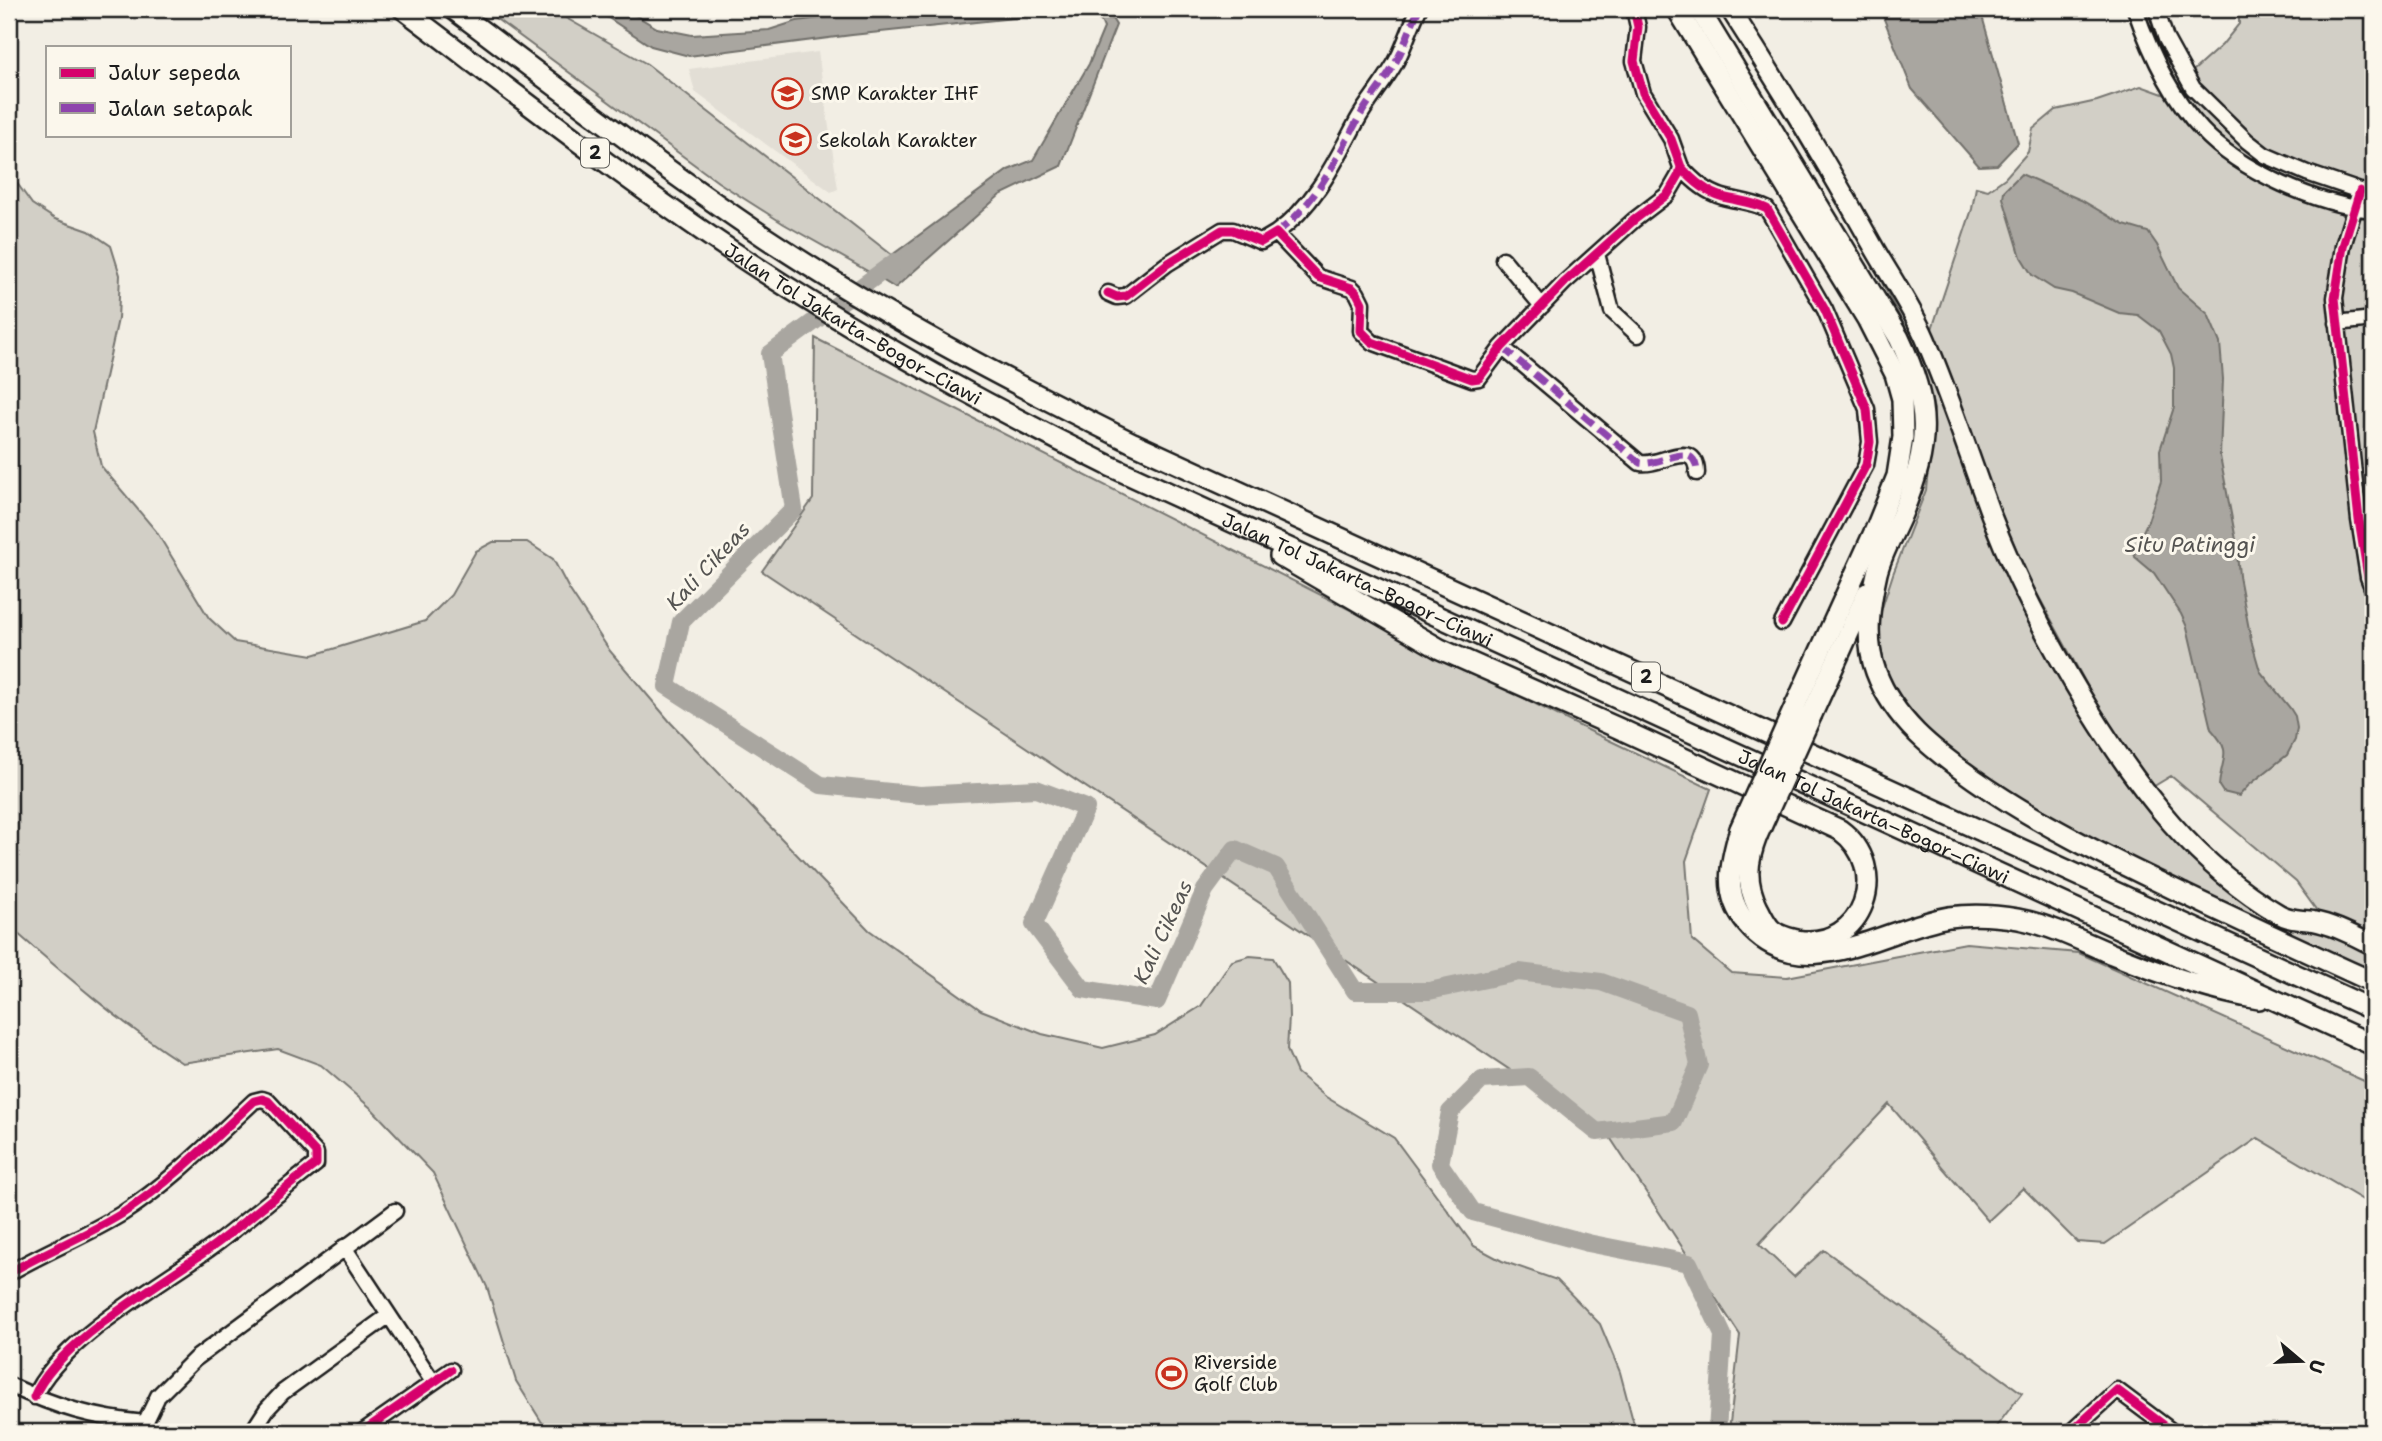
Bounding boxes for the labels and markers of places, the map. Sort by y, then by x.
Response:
school or university icon: SMP Karakter IHF [771,76,805,110]
place label: SMP Karakter IHF [811,81,979,106]
school or university icon: Sekolah Karakter [779,123,813,157]
place label: Sekolah Karakter [819,128,978,153]
place label: Riverside Golf Club [1194,1350,1278,1397]
sports icon: Riverside Golf Club [1154,1356,1188,1390]

